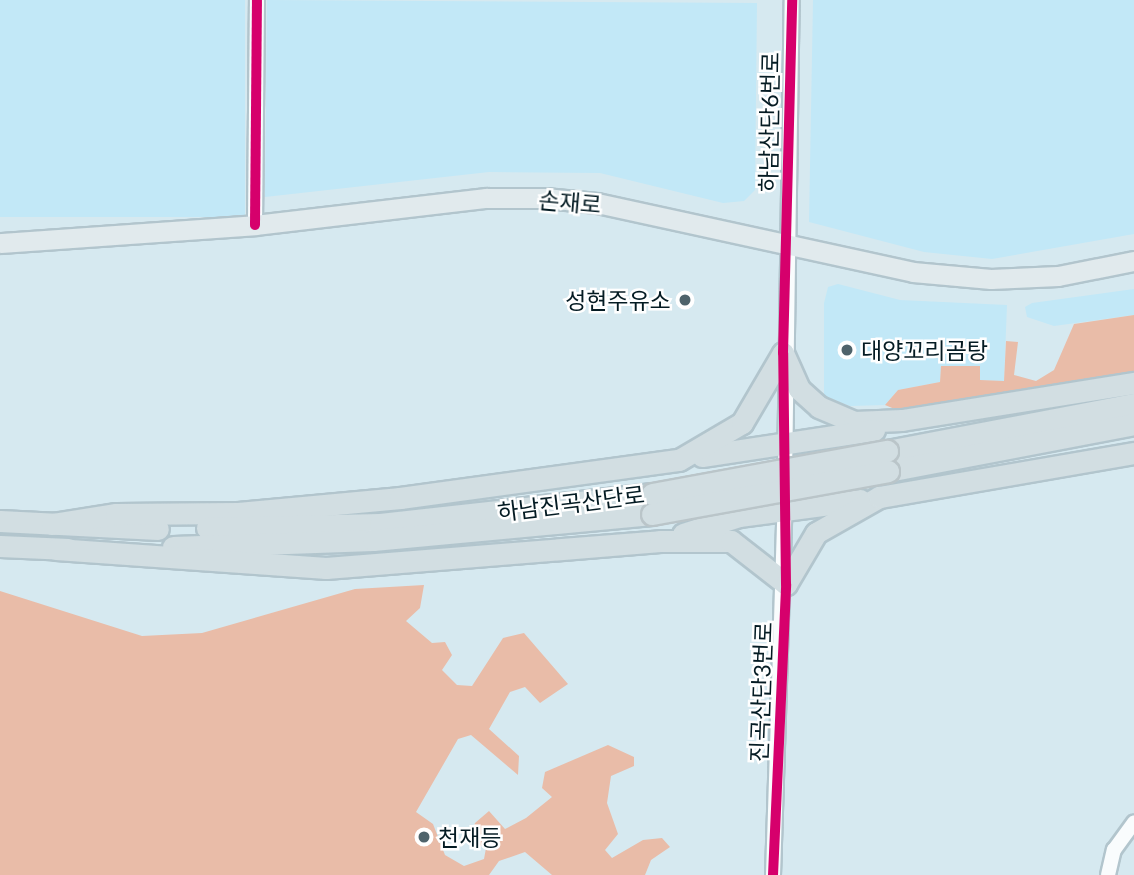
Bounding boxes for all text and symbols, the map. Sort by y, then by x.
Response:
street label: 하남산단6번로 [754,52,784,192]
street label: 손재로 [537,185,603,219]
place label: 성현주유소 [565,286,671,314]
marker: 성현주유소 [677,292,693,308]
place label: 대양꼬리곰탕 [861,336,988,364]
marker: 대양꼬리곰탕 [839,342,855,358]
street label: 하남진곡산단로 [496,480,646,526]
street label: 진곡산단3번로 [745,621,777,763]
place label: 천재등 [438,823,501,851]
marker: 천재등 [416,829,432,845]

